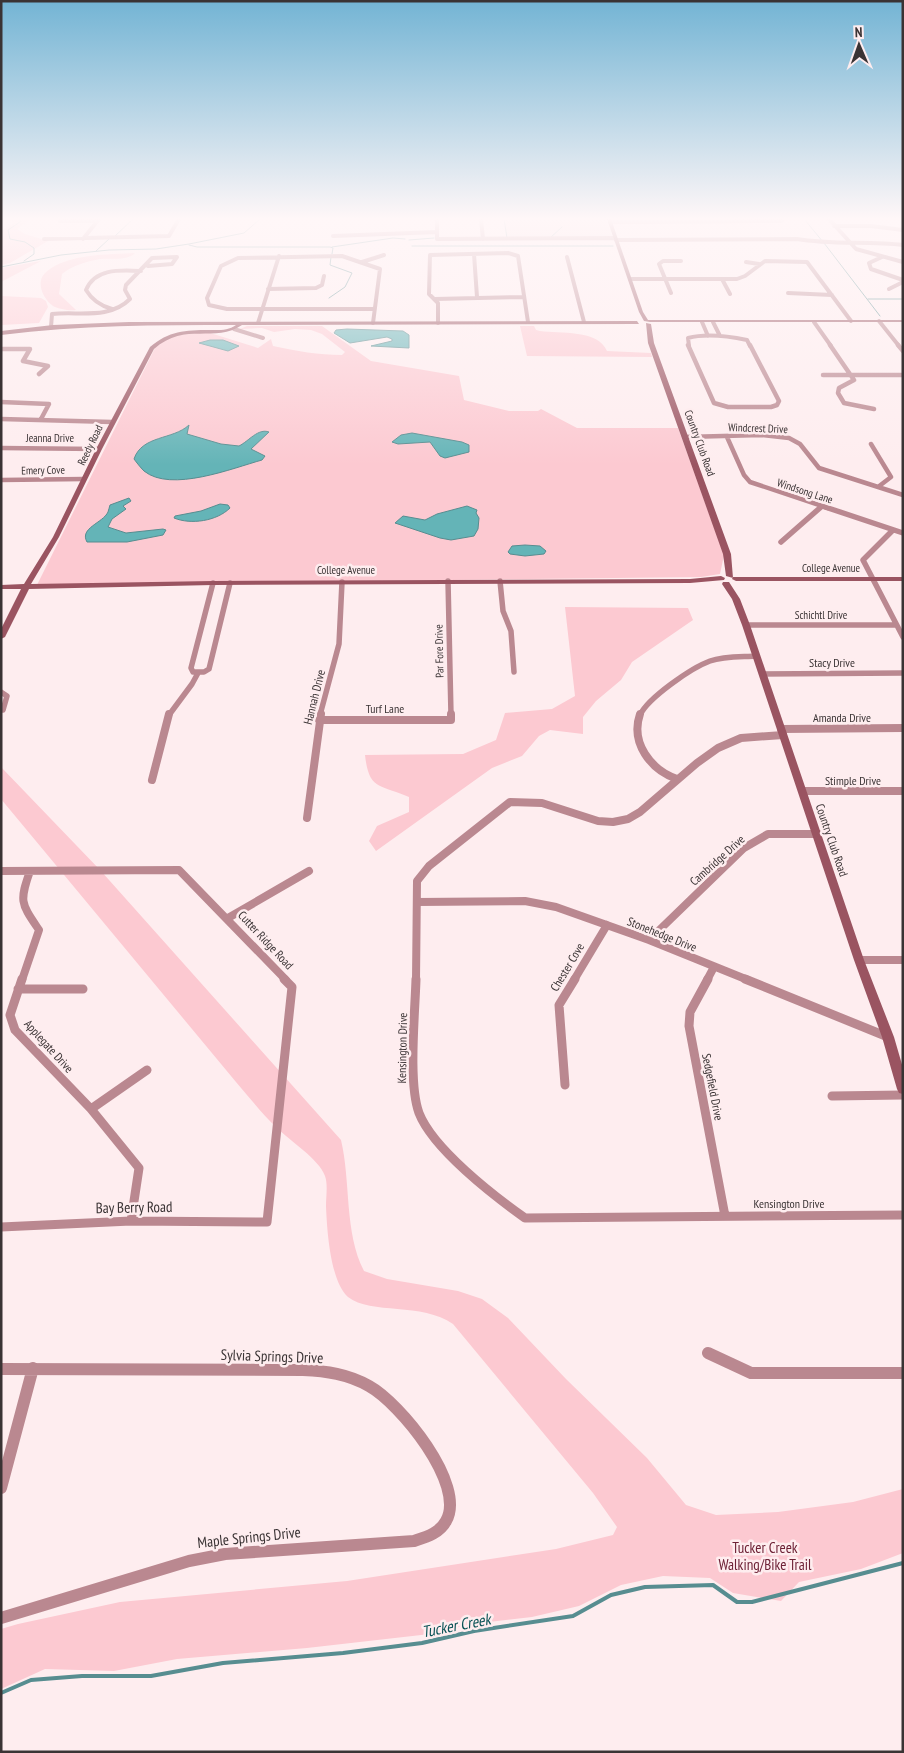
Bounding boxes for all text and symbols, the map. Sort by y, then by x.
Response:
north arrow [834,20,884,70]
text: N [854,23,863,41]
street label: Country Club Road [682,408,719,478]
street label: Windcrest Drive [728,420,789,436]
street label: Reedy Road [74,422,106,468]
street label: Jeanna Drive [25,431,74,445]
street label: Emery Cove [21,463,65,477]
street label: Windsong Lane [775,475,835,507]
street label: College Avenue [802,561,861,575]
street label: College Avenue [317,563,376,577]
street label: Schichtl Drive [795,608,848,622]
street label: Par Fore Drive [432,624,446,678]
street label: Stacy Drive [809,655,855,670]
street label: Hannah Drive [300,668,328,726]
street label: Turf Lane [366,701,404,716]
street label: Amanda Drive [813,710,871,725]
street label: Stimple Drive [825,773,881,788]
street label: Country Club Road [813,802,851,878]
street label: Cambridge Drive [686,831,748,889]
street label: Cutter Ridge Road [235,908,297,972]
street label: Stonehedge Drive [625,913,699,955]
street label: Chester Cove [547,940,587,994]
street label: Kensington Drive [394,1012,410,1084]
street label: Applegate Drive [21,1016,77,1076]
street label: Sedgefield Drive [699,1052,727,1122]
street label: Kensington Drive [754,1196,824,1211]
street label: Bay Berry Road [95,1197,173,1217]
street label: Sylvia Springs Drive [220,1345,324,1367]
street label: Maple Springs Drive [196,1522,302,1552]
park label: Tucker Creek Walking/Bike Trail [719,1538,812,1574]
water label: Tucker Creek [420,1608,494,1641]

